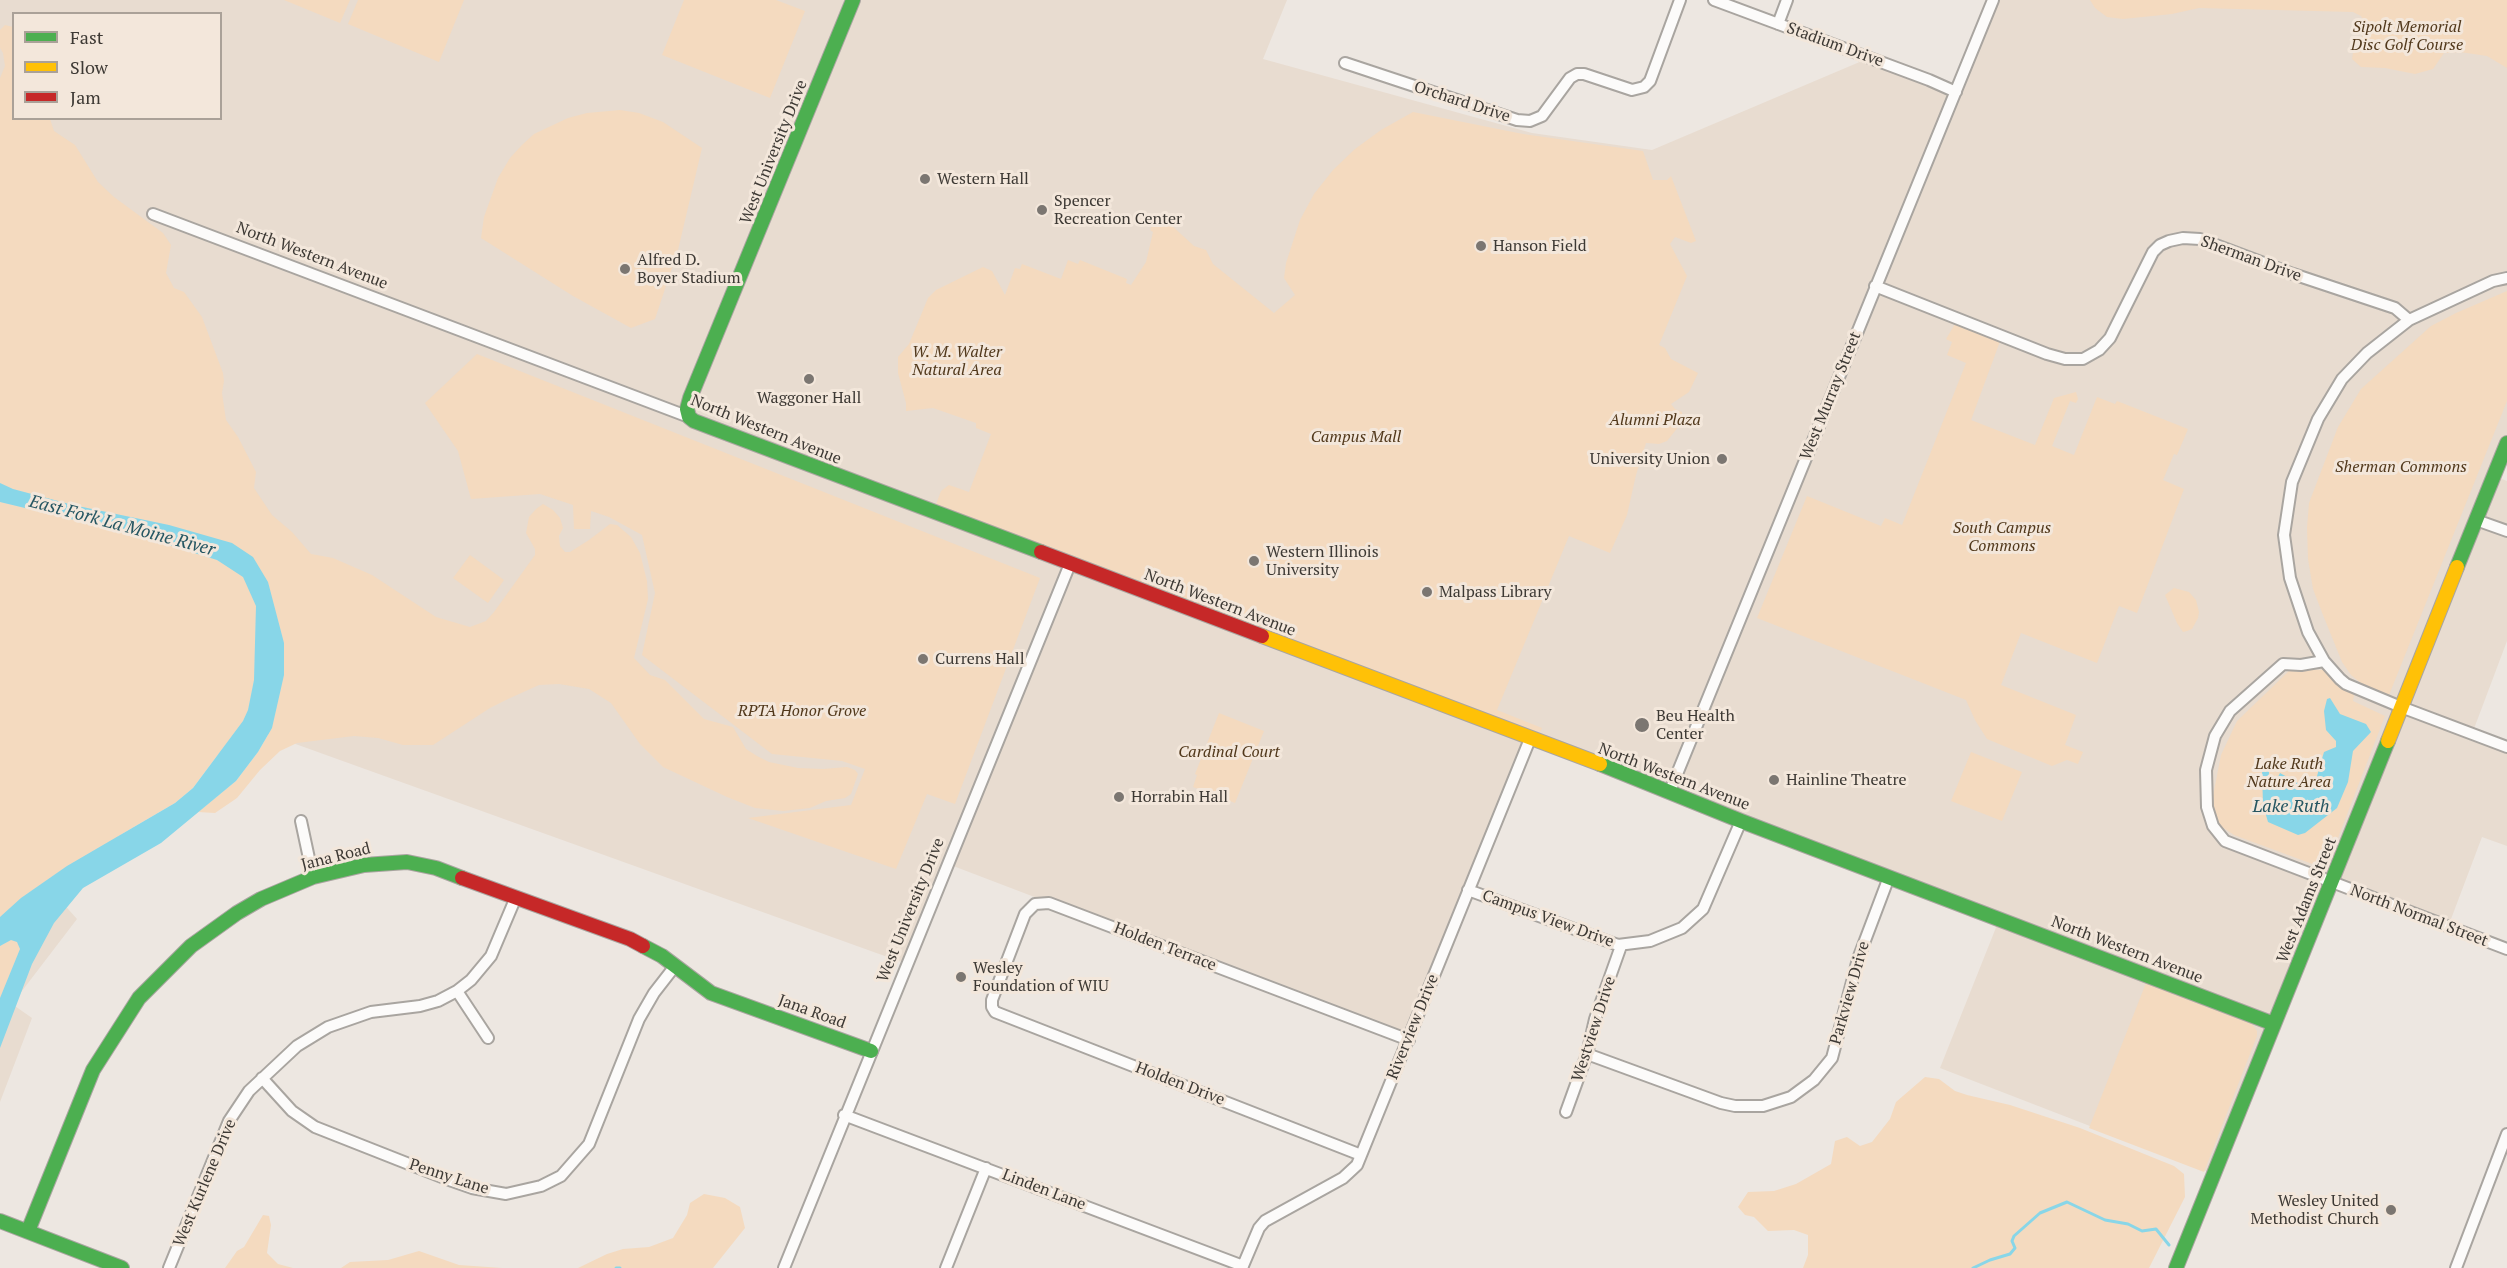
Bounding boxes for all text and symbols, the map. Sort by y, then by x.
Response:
legend [12,12,222,120]
park label: Sipolt Memorial Disc Golf Course [2351,17,2463,55]
street label: Stadium Drive [1784,19,1886,71]
text: Fast [70,25,103,49]
text: Slow [70,55,108,79]
street label: West University Drive [736,77,812,227]
street label: Orchard Drive [1411,77,1513,127]
text: Jam [70,85,101,109]
place label: Western Hall [937,169,1029,189]
marker: Western Hall [918,172,932,186]
place label: Spencer Recreation Center [1054,191,1182,229]
marker: Spencer Recreation Center [1035,203,1049,217]
street label: North Western Avenue [234,218,390,294]
street label: Sherman Drive [2198,232,2304,286]
place label: Hanson Field [1493,236,1587,256]
marker: Hanson Field [1474,239,1488,253]
place label: Alfred D. Boyer Stadium [637,250,741,288]
marker: Alfred D. Boyer Stadium [618,262,632,276]
street label: West Murray Street [1796,329,1866,463]
park label: W. M. Walter Natural Area [912,342,1002,380]
marker: Waggoner Hall [802,372,816,386]
place label: Waggoner Hall [757,388,861,408]
street label: North Western Avenue [688,391,844,469]
park label: Alumni Plaza [1609,410,1701,430]
park label: Campus Mall [1311,427,1401,447]
place label: University Union [1590,449,1710,469]
marker: University Union [1715,452,1729,466]
park label: Sherman Commons [2335,457,2467,477]
water label: East Fork La Moine River [27,491,217,561]
park label: South Campus Commons [1953,518,2051,556]
place label: Western Illinois University [1266,542,1379,580]
marker: Western Illinois University [1247,554,1261,568]
street label: North Western Avenue [1142,565,1298,641]
place label: Malpass Library [1439,582,1552,602]
marker: Malpass Library [1420,585,1434,599]
place label: Currens Hall [935,649,1025,669]
marker: Currens Hall [916,652,930,666]
park label: RPTA Honor Grove [738,701,866,721]
place label: Beu Health Center [1656,706,1735,744]
marker: Beu Health Center [1633,716,1651,734]
street label: North Western Avenue [1596,739,1752,815]
park label: Cardinal Court [1178,742,1280,762]
park label: Lake Ruth Nature Area [2247,754,2331,792]
place label: Hainline Theatre [1786,770,1907,790]
marker: Hainline Theatre [1767,773,1781,787]
place label: Horrabin Hall [1131,787,1228,807]
marker: Horrabin Hall [1112,790,1126,804]
water label: Lake Ruth [2252,796,2330,818]
street label: West Adams Street [2273,834,2341,966]
street label: West University Drive [873,835,949,985]
street label: Jana Road [299,839,373,875]
street label: North Normal Street [2347,881,2491,951]
street label: Campus View Drive [1480,886,1616,952]
street label: North Western Avenue [2049,912,2205,988]
street label: Holden Terrace [1111,919,1219,975]
street label: Parkview Drive [1826,939,1874,1047]
place label: Wesley Foundation of WIU [973,958,1109,996]
marker: Wesley Foundation of WIU [954,970,968,984]
street label: Riverview Drive [1383,972,1443,1082]
street label: Westview Drive [1568,974,1620,1084]
street label: Jana Road [775,991,849,1033]
street label: Holden Drive [1133,1058,1227,1110]
street label: West Kurlene Drive [169,1116,241,1250]
street label: Penny Lane [407,1155,491,1199]
street label: Linden Lane [1000,1165,1088,1215]
place label: Wesley United Methodist Church [2251,1191,2379,1229]
marker: Wesley United Methodist Church [2384,1203,2398,1217]

